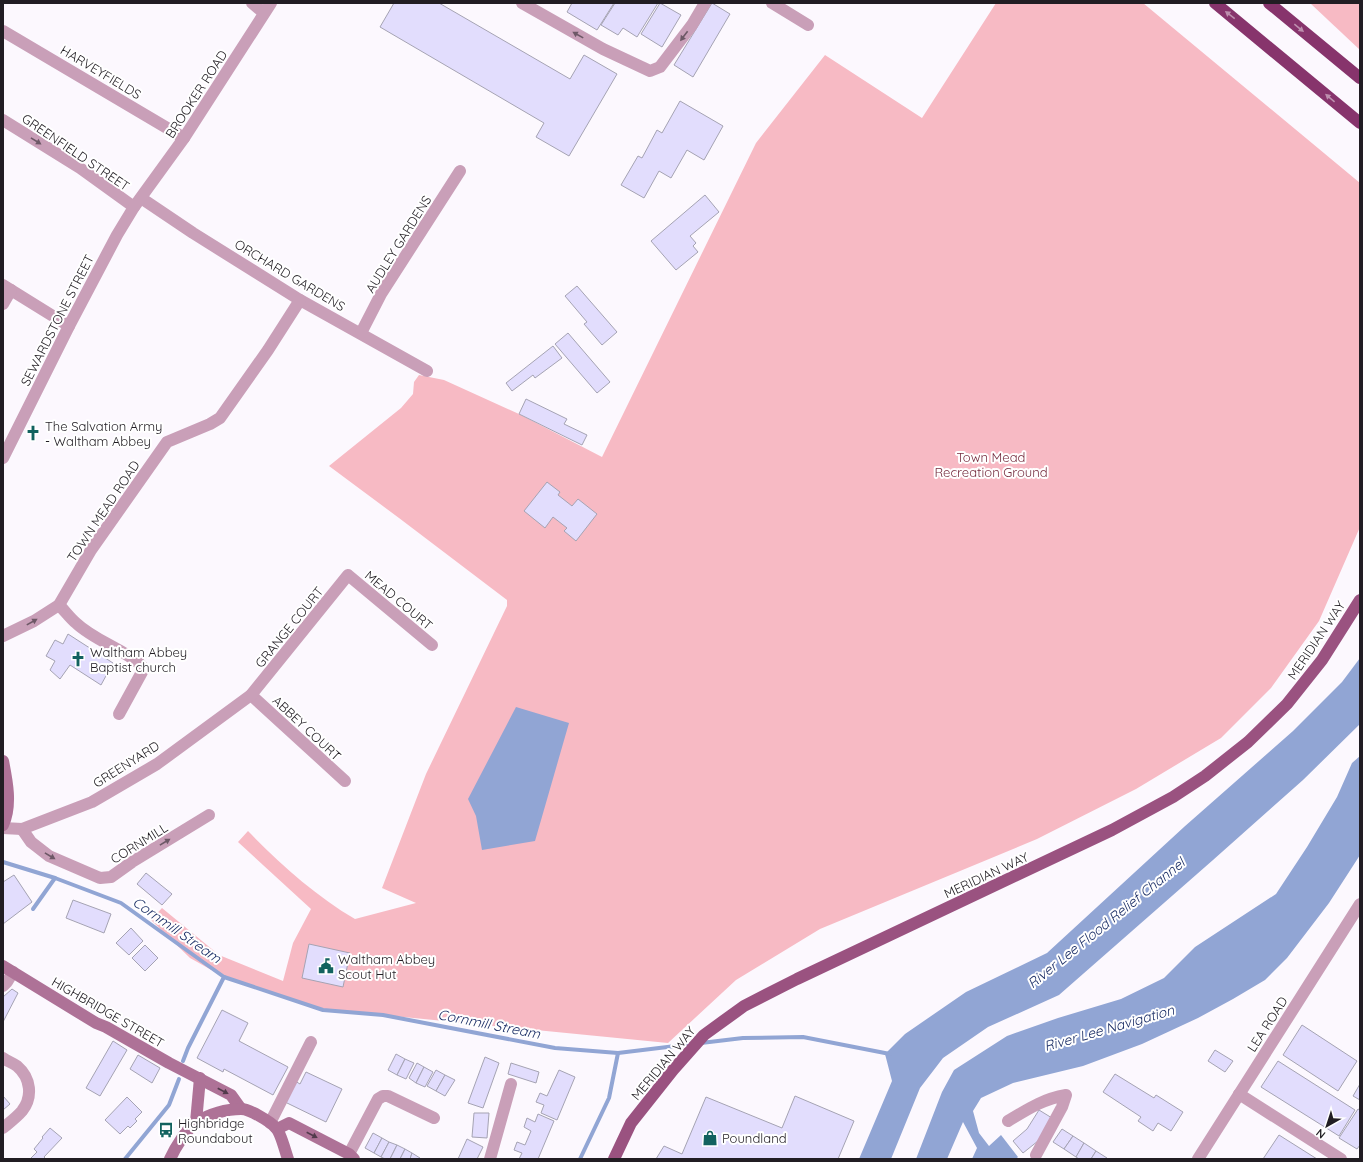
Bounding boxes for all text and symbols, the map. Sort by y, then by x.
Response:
one-way arrow [1224,11,1235,19]
one-way arrow [1294,23,1305,32]
one-way arrow [679,30,688,41]
one-way arrow [572,32,584,39]
street label: HARVEYFIELDS [58,42,144,102]
street label: BROOKER ROAD [162,47,230,141]
one-way arrow [1325,93,1336,102]
street label: GREENFIELD STREET [19,110,133,194]
one-way arrow [30,137,42,144]
street label: AUDLEY GARDENS [362,192,434,296]
street label: ORCHARD GARDENS [232,236,348,314]
street label: SEWARDSTONE STREET [17,252,97,388]
place label: The Salvation Army - Waltham Abbey [45,418,162,449]
church icon: The Salvation Army - Waltham Abbey [24,424,42,442]
park label: Town Mead Recreation Ground [934,449,1048,480]
street label: TOWN MEAD ROAD [63,457,143,565]
street label: MEAD COURT [362,567,436,633]
street label: GRANGE COURT [251,583,327,671]
street label: MERIDIAN WAY [1284,597,1349,682]
one-way arrow [26,619,38,625]
place label: Waltham Abbey Baptist church [90,644,187,675]
church icon: Waltham Abbey Baptist church [69,650,87,668]
street label: ABBEY COURT [270,692,345,764]
street label: GREENYARD [90,737,162,791]
street label: CORNMILL [107,819,171,867]
one-way arrow [159,839,171,846]
street label: MERIDIAN WAY [941,848,1032,902]
one-way arrow [44,852,56,859]
water label: River Lee Flood Relief Channel [1024,853,1190,992]
water label: Cornmill Stream [129,893,225,967]
place label: Waltham Abbey Scout Hut [338,951,435,982]
public building icon: Waltham Abbey Scout Hut [317,957,335,975]
street label: HIGHBRIDGE STREET [49,973,167,1051]
street label: LEA ROAD [1243,993,1291,1055]
water label: River Lee Navigation [1042,1001,1177,1055]
water label: Cornmill Stream [436,1005,542,1043]
street label: MERIDIAN WAY [627,1022,699,1103]
one-way arrow [217,1088,229,1094]
north arrow [1307,1106,1347,1146]
place label: Highbridge Roundabout [178,1115,253,1146]
bus stop icon: Highbridge Roundabout [157,1121,175,1139]
text: N [1313,1126,1328,1142]
shop icon: Poundland [701,1129,719,1147]
place label: Poundland [722,1130,787,1146]
one-way arrow [306,1132,318,1138]

